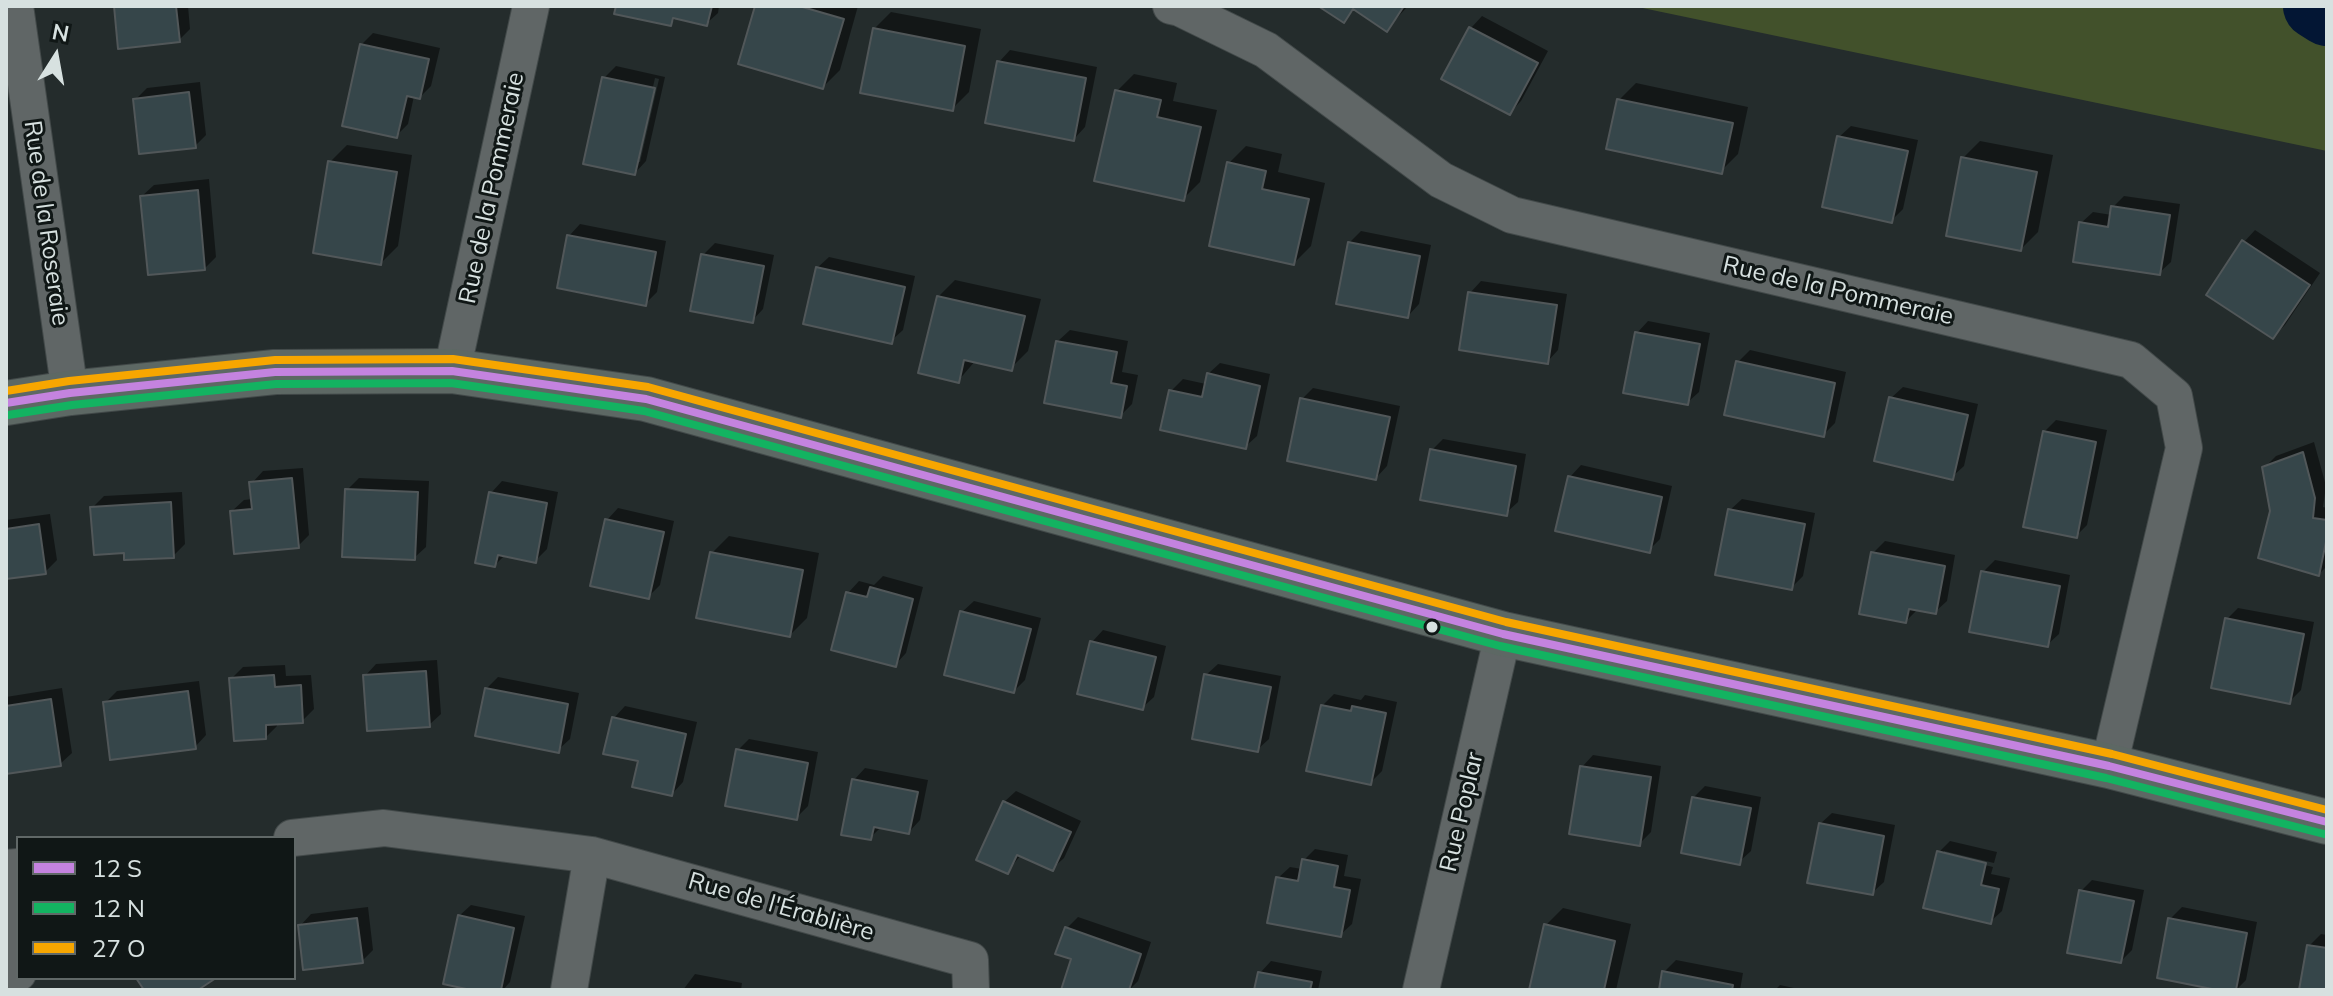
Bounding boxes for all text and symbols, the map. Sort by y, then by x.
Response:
north arrow [16,16,96,96]
text: N [50,17,71,48]
street label: Rue de la Pommeraie [453,70,531,306]
street label: Rue de la Roseraie [17,119,75,327]
street label: Rue de la Pommeraie [1720,250,1956,332]
unlabelled marker [1424,619,1440,635]
street label: Rue Poplar [1434,749,1490,875]
legend [16,836,296,980]
text: 12 S [92,853,142,883]
street label: Rue de l'Érablière [685,867,877,947]
text: 12 N [92,893,145,923]
text: 27 O [92,933,146,963]

